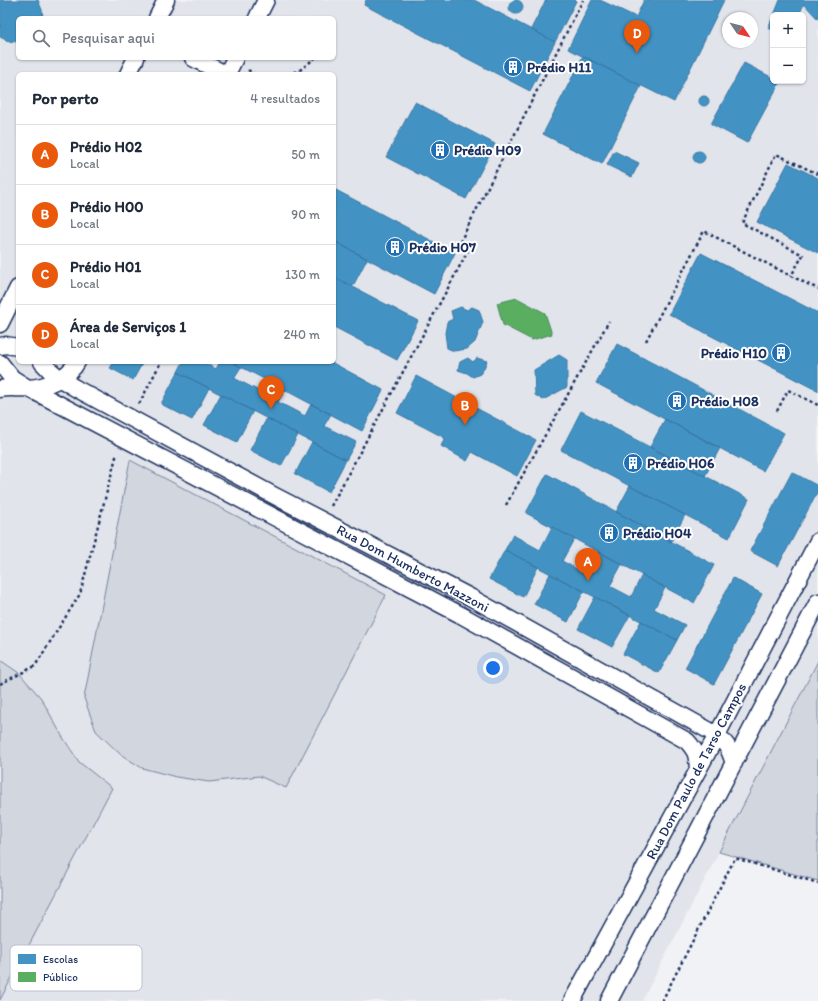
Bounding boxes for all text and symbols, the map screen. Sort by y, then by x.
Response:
north arrow [722,12,758,48]
map controls [770,12,806,84]
button: + [770,12,806,48]
search box [16,16,336,60]
pin: D [624,20,650,53]
icon: search [30,27,52,49]
text: Pesquisar aqui [62,29,155,47]
button: − [770,48,806,84]
building icon: Prédio H11 [502,56,524,78]
place label: Prédio H11 [527,59,592,76]
text: Por perto [32,88,99,108]
text: 4 resultados [250,91,320,106]
text: Prédio H02 [70,138,142,156]
building icon: Prédio H09 [429,139,451,161]
place label: Prédio H09 [454,142,521,159]
text: A [41,147,49,162]
text: 50 m [291,147,320,162]
text: Local [70,156,99,171]
text: Prédio H00 [70,198,143,216]
text: B [41,207,49,222]
text: 90 m [291,207,320,222]
text: Local [70,216,99,231]
building icon: Prédio H07 [384,236,406,258]
place label: Prédio H07 [409,239,476,256]
text: Prédio H01 [70,258,141,276]
text: C [41,267,49,282]
text: 130 m [285,267,320,282]
text: Local [70,276,99,291]
text: Área de Serviços 1 [70,318,186,336]
text: D [41,327,49,342]
text: 240 m [283,327,320,342]
text: Local [70,336,99,351]
building icon: Prédio H10 [770,342,792,364]
place label: Prédio H10 [701,345,767,362]
pin: C [258,376,284,409]
building icon: Prédio H08 [666,390,688,412]
pin: B [452,392,478,425]
place label: Prédio H08 [691,393,759,410]
building icon: Prédio H06 [622,452,644,474]
place label: Prédio H06 [647,455,715,472]
street label: Rua Dom Humberto Mazzoni [334,521,492,616]
building icon: Prédio H04 [598,522,620,544]
place label: Prédio H04 [623,525,692,542]
pin: A [575,548,601,581]
your location [483,658,503,678]
street label: Rua Dom Paulo de Tarso Campos [643,680,750,862]
legend [10,945,142,991]
text: Escolas [43,953,78,966]
text: Público [43,971,78,984]

